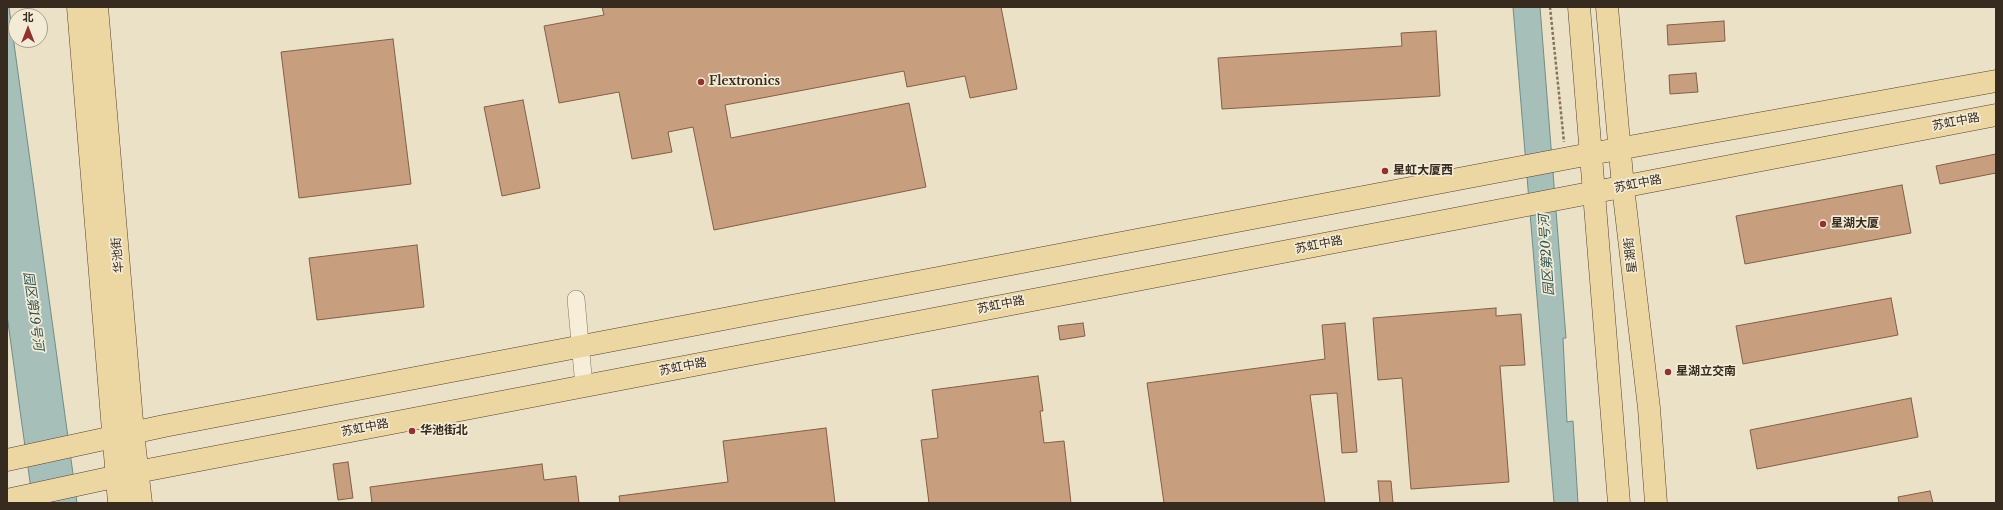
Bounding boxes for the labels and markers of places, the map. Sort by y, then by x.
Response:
place label: Flextronics [709,75,780,89]
marker: Flextronics [696,77,706,87]
place label: 星虹大厦西 [1393,164,1453,178]
marker: 星虹大厦西 [1380,166,1390,176]
place label: 星湖大厦 [1831,217,1879,231]
marker: 星湖大厦 [1818,219,1828,229]
place label: 星湖立交南 [1676,365,1736,379]
marker: 星湖立交南 [1663,367,1673,377]
place label: 华池街北 [420,424,468,438]
marker: 华池街北 [407,426,417,436]

